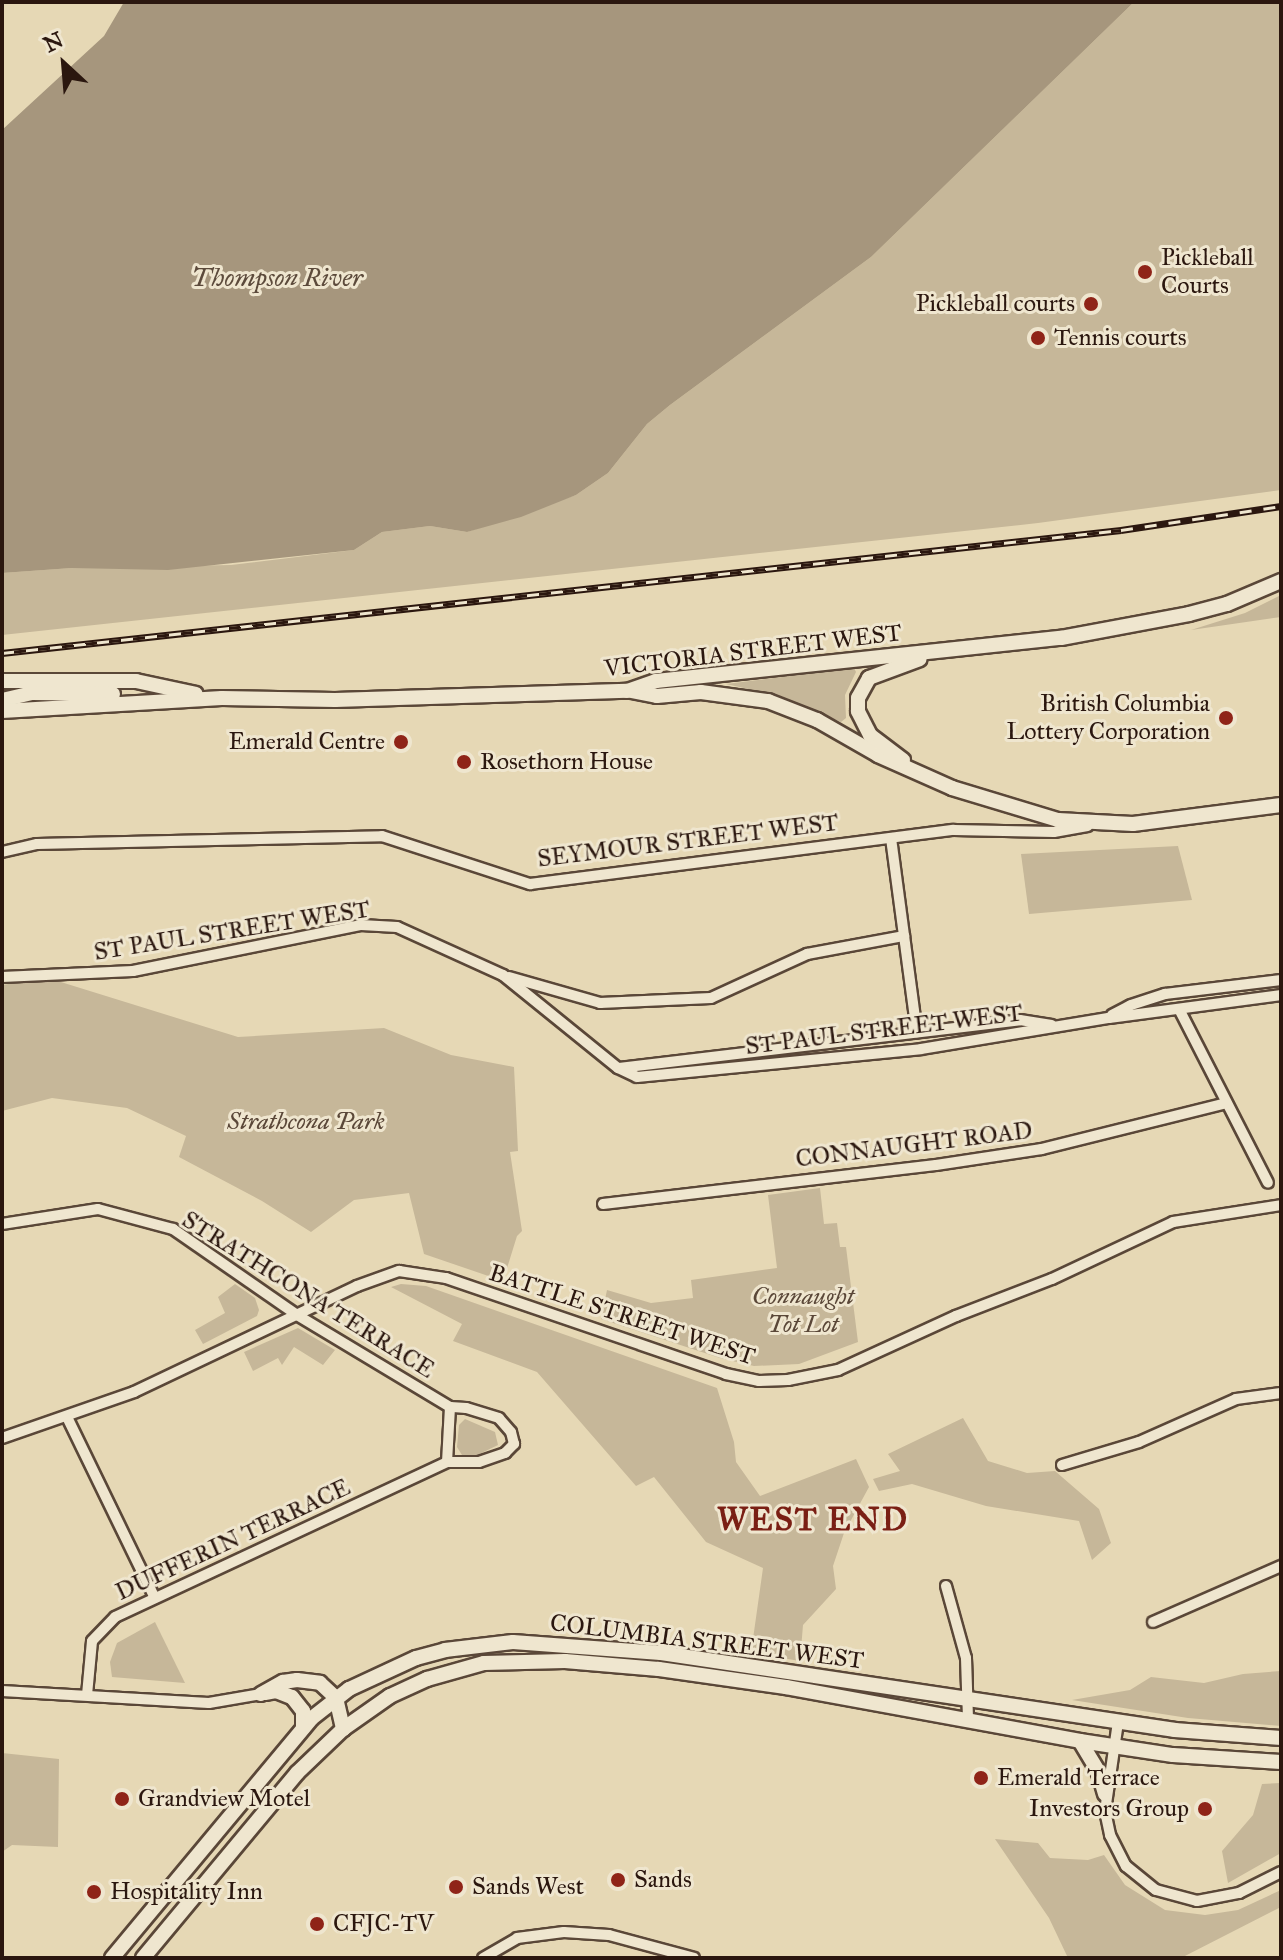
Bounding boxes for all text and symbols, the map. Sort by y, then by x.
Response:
north arrow [24,24,104,104]
text: N [39,26,68,58]
place label: Pickleball Courts [1161,244,1254,300]
water label: Thompson River [191,262,363,294]
marker: Pickleball Courts [1136,263,1154,281]
place label: Pickleball courts [916,290,1075,318]
marker: Pickleball courts [1082,295,1100,313]
place label: Tennis courts [1054,324,1186,352]
marker: Tennis courts [1029,329,1047,347]
street label: VICTORIA STREET WEST [603,618,903,684]
place label: British Columbia Lottery Corporation [1006,690,1210,746]
marker: British Columbia Lottery Corporation [1217,709,1235,727]
place label: Emerald Centre [228,728,385,756]
marker: Emerald Centre [392,733,410,751]
place label: Rosethorn House [480,748,653,776]
marker: Rosethorn House [455,753,473,771]
street label: SEYMOUR STREET WEST [536,808,840,874]
street label: ST PAUL STREET WEST [92,895,372,967]
street label: ST PAUL STREET WEST [744,999,1024,1061]
park label: Strathcona Park [227,1108,385,1136]
street label: CONNAUGHT ROAD [794,1116,1034,1174]
street label: STRATHCONA TERRACE [177,1205,439,1385]
street label: BATTLE STREET WEST [485,1258,759,1372]
park label: Connaught Tot Lot [752,1283,854,1339]
street label: DUFFERIN TERRACE [111,1473,355,1607]
district label: WEST END [717,1501,909,1539]
street label: COLUMBIA STREET WEST [548,1608,866,1676]
place label: Emerald Terrace [997,1764,1160,1792]
marker: Emerald Terrace [972,1769,990,1787]
place label: Grandview Motel [138,1785,310,1813]
marker: Grandview Motel [113,1790,131,1808]
place label: Investors Group [1029,1795,1189,1823]
marker: Investors Group [1196,1800,1214,1818]
place label: Sands [634,1866,692,1894]
marker: Sands [609,1871,627,1889]
place label: Sands West [472,1873,584,1901]
place label: Hospitality Inn [110,1878,263,1906]
marker: Sands West [447,1878,465,1896]
marker: Hospitality Inn [85,1883,103,1901]
place label: CFJC-TV [333,1910,434,1938]
marker: CFJC-TV [308,1915,326,1933]

